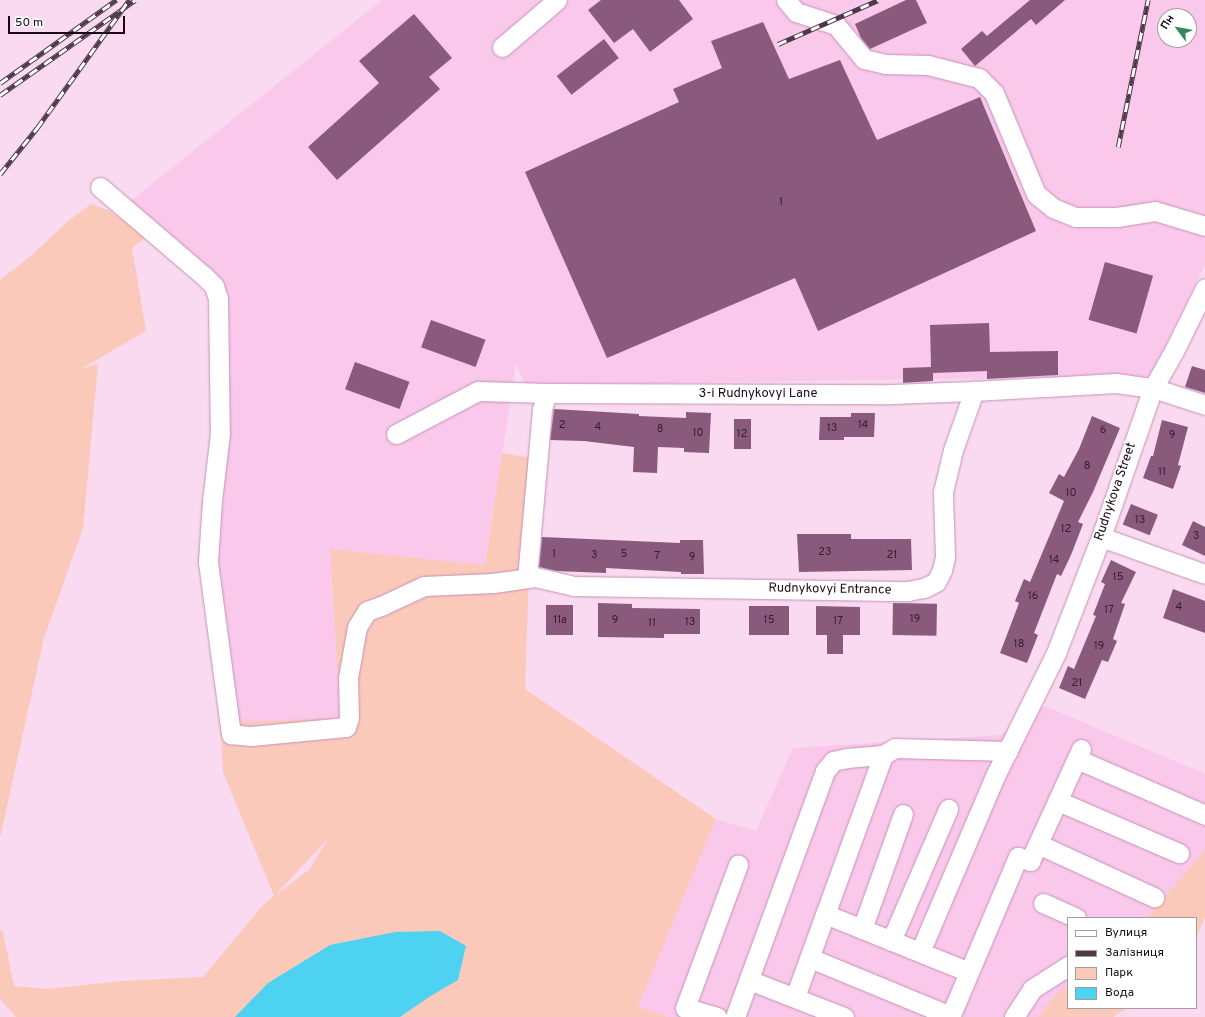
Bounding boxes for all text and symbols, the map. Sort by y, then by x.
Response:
scale bar [10,8,127,34]
north arrow [1157,8,1197,48]
text: Пн [1158,12,1178,32]
text: 50 m [15,15,43,31]
house number: 1 [779,195,783,209]
street label: 3-i Rudnykovyi Lane [698,386,818,402]
house number: 2 [559,418,565,432]
house number: 14 [858,418,868,432]
house number: 4 [595,420,601,434]
house number: 13 [827,421,837,435]
house number: 8 [657,422,663,436]
house number: 6 [1100,423,1106,437]
house number: 10 [692,426,704,440]
house number: 12 [737,427,747,441]
house number: 9 [1169,428,1175,442]
street label: Rudnykova Street [1092,441,1140,543]
house number: 8 [1084,459,1090,473]
house number: 11 [1158,465,1166,479]
house number: 10 [1065,486,1077,500]
house number: 13 [1135,513,1145,527]
house number: 12 [1061,522,1071,536]
house number: 3 [1193,529,1199,543]
house number: 23 [818,545,832,559]
house number: 1 [552,547,556,561]
house number: 5 [621,547,627,561]
house number: 3 [591,548,597,562]
house number: 21 [887,548,897,562]
house number: 7 [654,549,660,563]
house number: 9 [689,550,695,564]
house number: 14 [1049,553,1059,567]
house number: 15 [1113,570,1123,584]
street label: Rudnykovyi Entrance [768,581,892,599]
house number: 16 [1028,589,1038,603]
house number: 4 [1176,600,1182,614]
house number: 17 [1104,603,1114,617]
house number: 19 [910,612,920,626]
house number: 11а [553,613,567,627]
house number: 9 [612,613,618,627]
house number: 15 [764,613,774,627]
house number: 17 [833,614,843,628]
house number: 13 [685,615,695,629]
house number: 11 [648,616,656,630]
house number: 18 [1014,637,1024,651]
house number: 19 [1094,639,1104,653]
house number: 21 [1072,676,1082,690]
legend [1067,917,1197,1009]
text: Вулиця [1105,925,1147,941]
text: Залізниця [1105,945,1164,961]
text: Парк [1105,965,1133,981]
text: Вода [1105,985,1134,1001]

